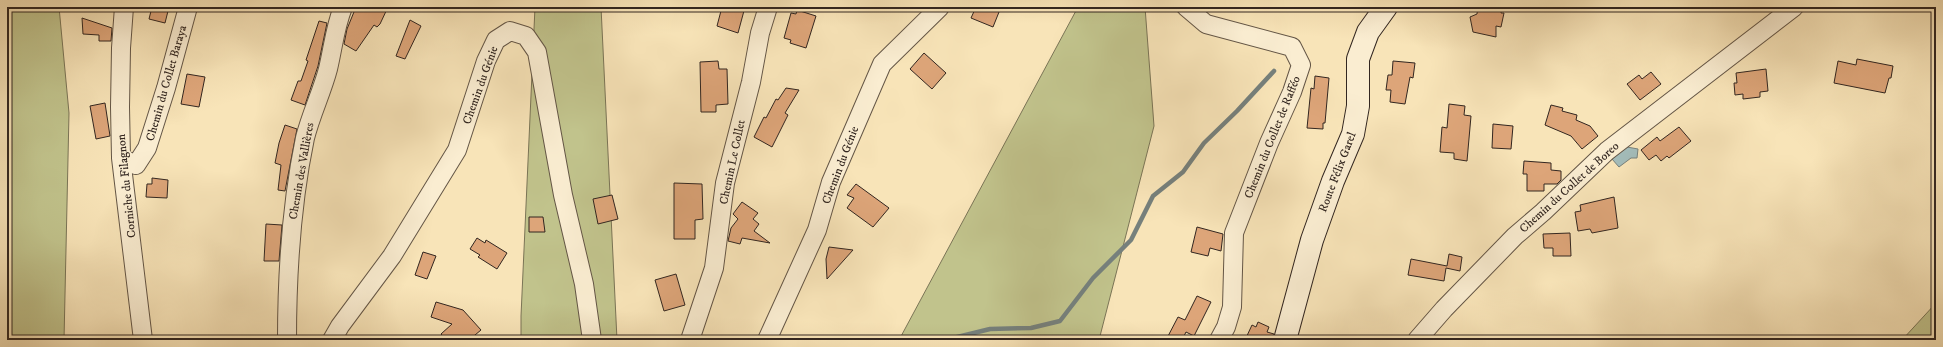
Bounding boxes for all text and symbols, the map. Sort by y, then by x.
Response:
street label: Chemin du Collet Baraya [143,23,190,143]
street label: Chemin du Génie [459,44,502,126]
street label: Chemin du Collet de Rafféo [1241,74,1304,201]
street label: Chemin Le Collet [716,118,749,206]
street label: Chemin des Vallières [286,121,317,221]
street label: Chemin du Génie [819,124,862,206]
street label: Route Félix Garel [1315,130,1360,214]
street label: Corniche du Filagnon [114,133,139,239]
street label: Chemin du Collet de Boreo [1516,139,1622,236]

